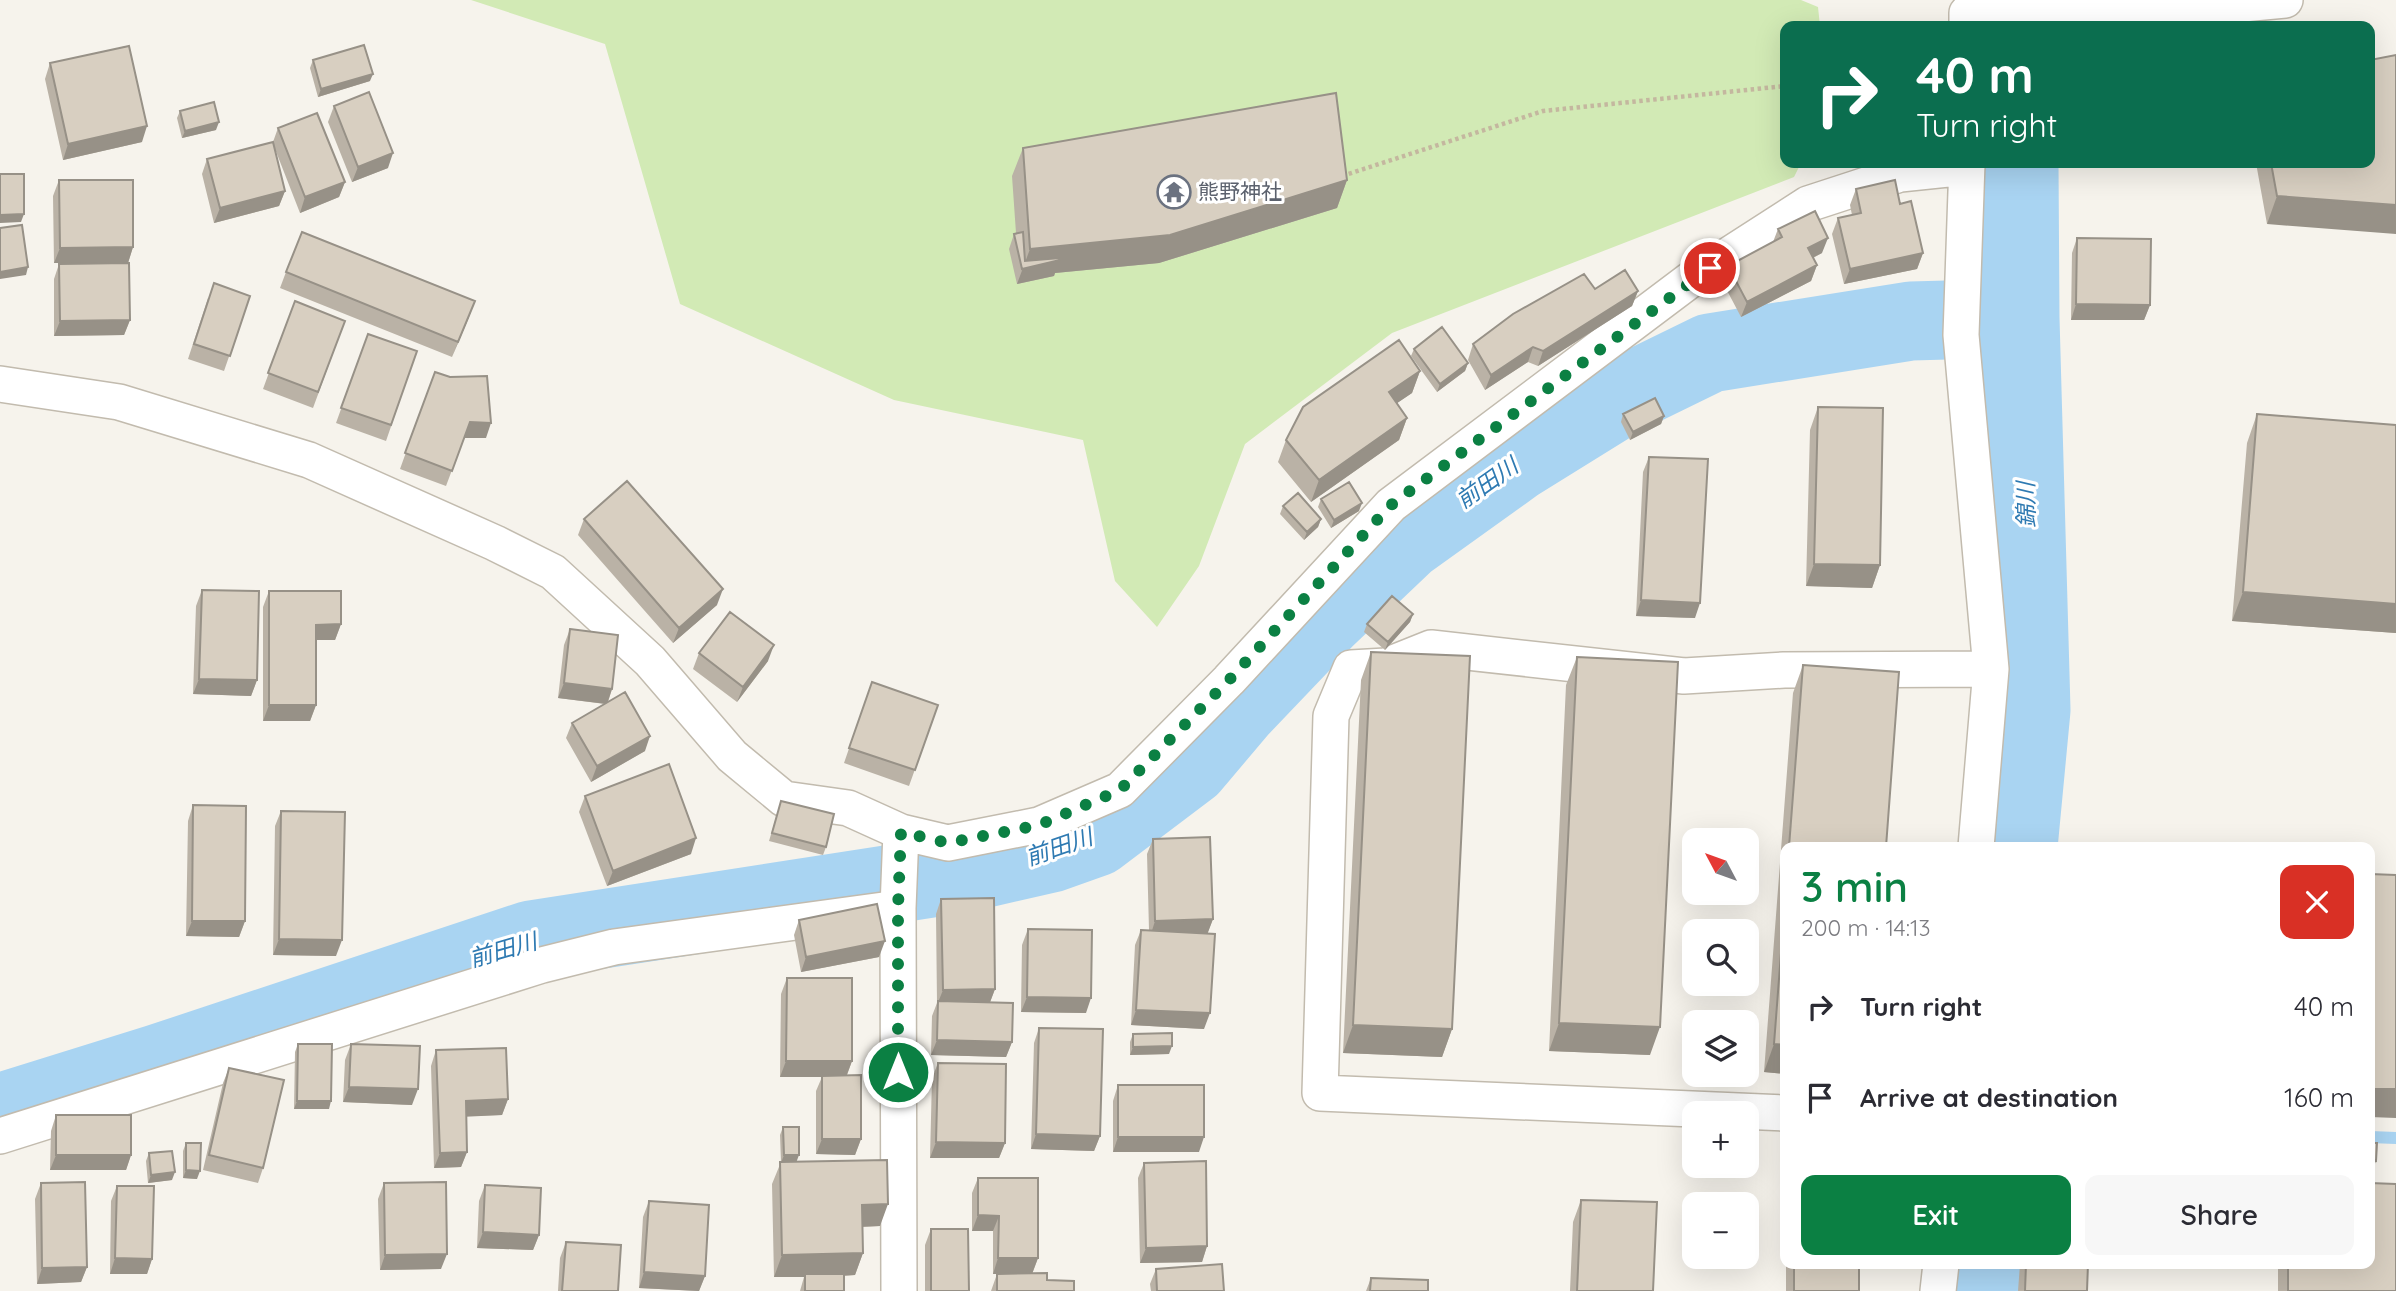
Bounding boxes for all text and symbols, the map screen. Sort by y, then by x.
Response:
text: 40 m [1916,44,2034,105]
icon: right [1801,49,1892,140]
text: Turn right [1916,105,2057,145]
temple icon: 熊野神社 [1155,173,1193,211]
place label: 熊野神社 [1198,178,1282,204]
pin [1680,238,1740,298]
icon: arrive [1691,249,1729,287]
water label: 前田川 [1450,449,1526,514]
water label: 錦川 [2011,479,2040,528]
water label: 前田川 [1021,821,1099,871]
north arrow [1682,828,1759,905]
map controls [1682,828,1759,1269]
text: 3 min [1801,860,1908,913]
button: close [2280,865,2354,939]
text: 200 m · 14:13 [1801,913,1931,942]
button: search [1682,919,1759,996]
water label: 前田川 [466,925,543,973]
icon: right [1801,988,1839,1026]
text: Turn right [1860,990,1982,1023]
text: 40 m [2294,990,2354,1023]
button: layers [1682,1010,1759,1087]
position arrow [861,1035,935,1109]
icon: arrive [1801,1079,1839,1117]
text: Arrive at destination [1860,1081,2118,1114]
text: 160 m [2284,1081,2354,1114]
button: + [1682,1101,1759,1178]
button: Exit [1801,1175,2071,1255]
button: Share [2085,1175,2354,1255]
button: − [1682,1192,1759,1269]

